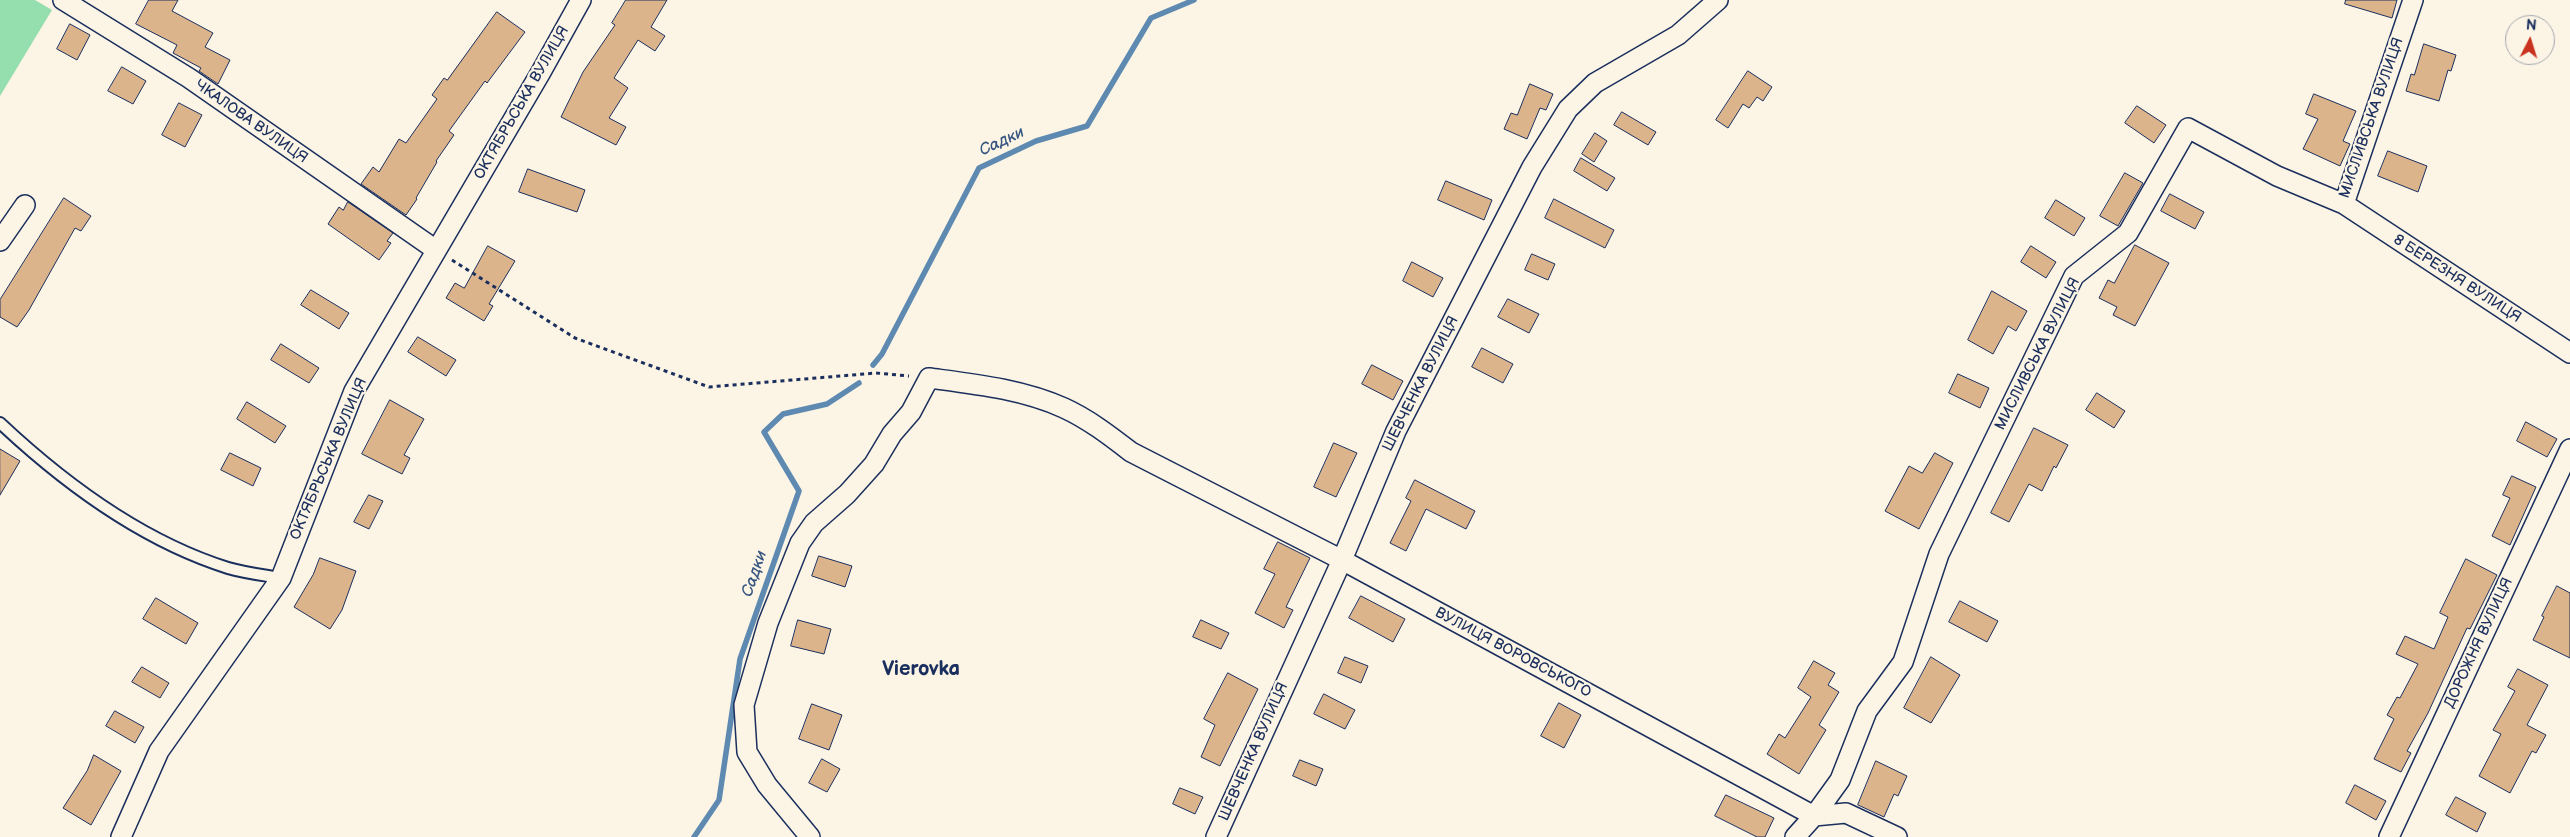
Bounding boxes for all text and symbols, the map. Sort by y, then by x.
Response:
north arrow [2505,15,2555,65]
text: N [2525,17,2537,34]
street label: ОКТЯБРЬСЬКА ВУЛИЦЯ [471,23,573,183]
street label: МИСЛИВСЬКА ВУЛИЦЯ [2336,35,2408,201]
street label: ЧКАЛОВА ВУЛИЦЯ [191,76,311,168]
water label: Садки [976,123,1028,161]
street label: 8 БЕРЕЗНЯ ВУЛИЦЯ [2390,231,2524,327]
street label: МИСЛИВСЬКА ВУЛИЦЯ [1992,275,2084,433]
street label: ШЕВЧЕНКА ВУЛИЦЯ [1379,313,1463,455]
street label: ОКТЯБРЬСЬКА ВУЛИЦЯ [287,375,371,543]
water label: Садки [738,548,772,600]
street label: ДОРОЖНЯ ВУЛИЦЯ [2441,575,2517,711]
street label: ВУЛИЦЯ ВОРОВСЬКОГО [1432,604,1594,702]
district label: Vierovka [882,658,960,682]
street label: ШЕВЧЕНКА ВУЛИЦЯ [1215,680,1293,824]

